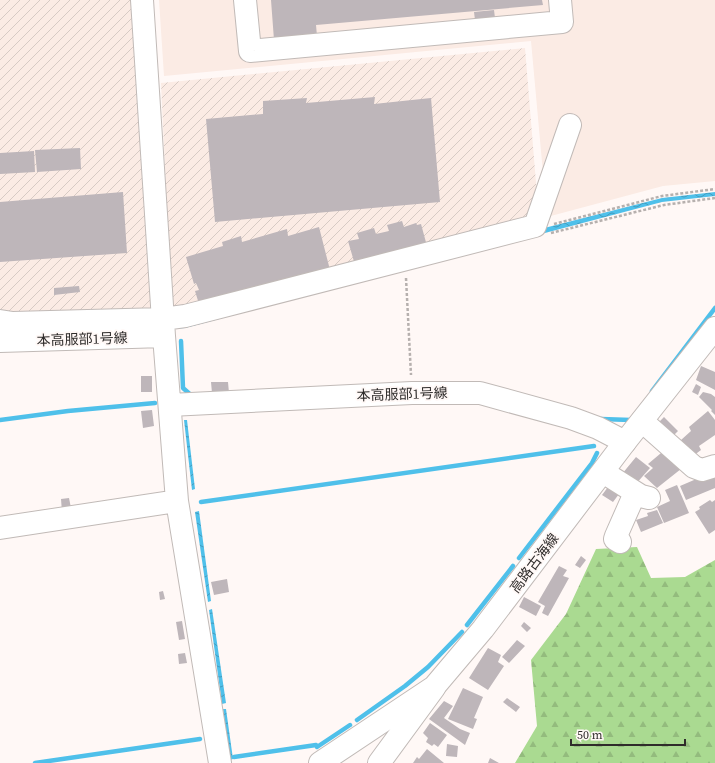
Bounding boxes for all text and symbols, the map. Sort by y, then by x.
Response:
street label: 本高服部1号線 [36,327,128,351]
street label: 本高服部1号線 [356,382,448,406]
street label: 高路古海線 [505,529,563,597]
scale bar [571,721,685,747]
text: 50 m [577,727,603,743]

